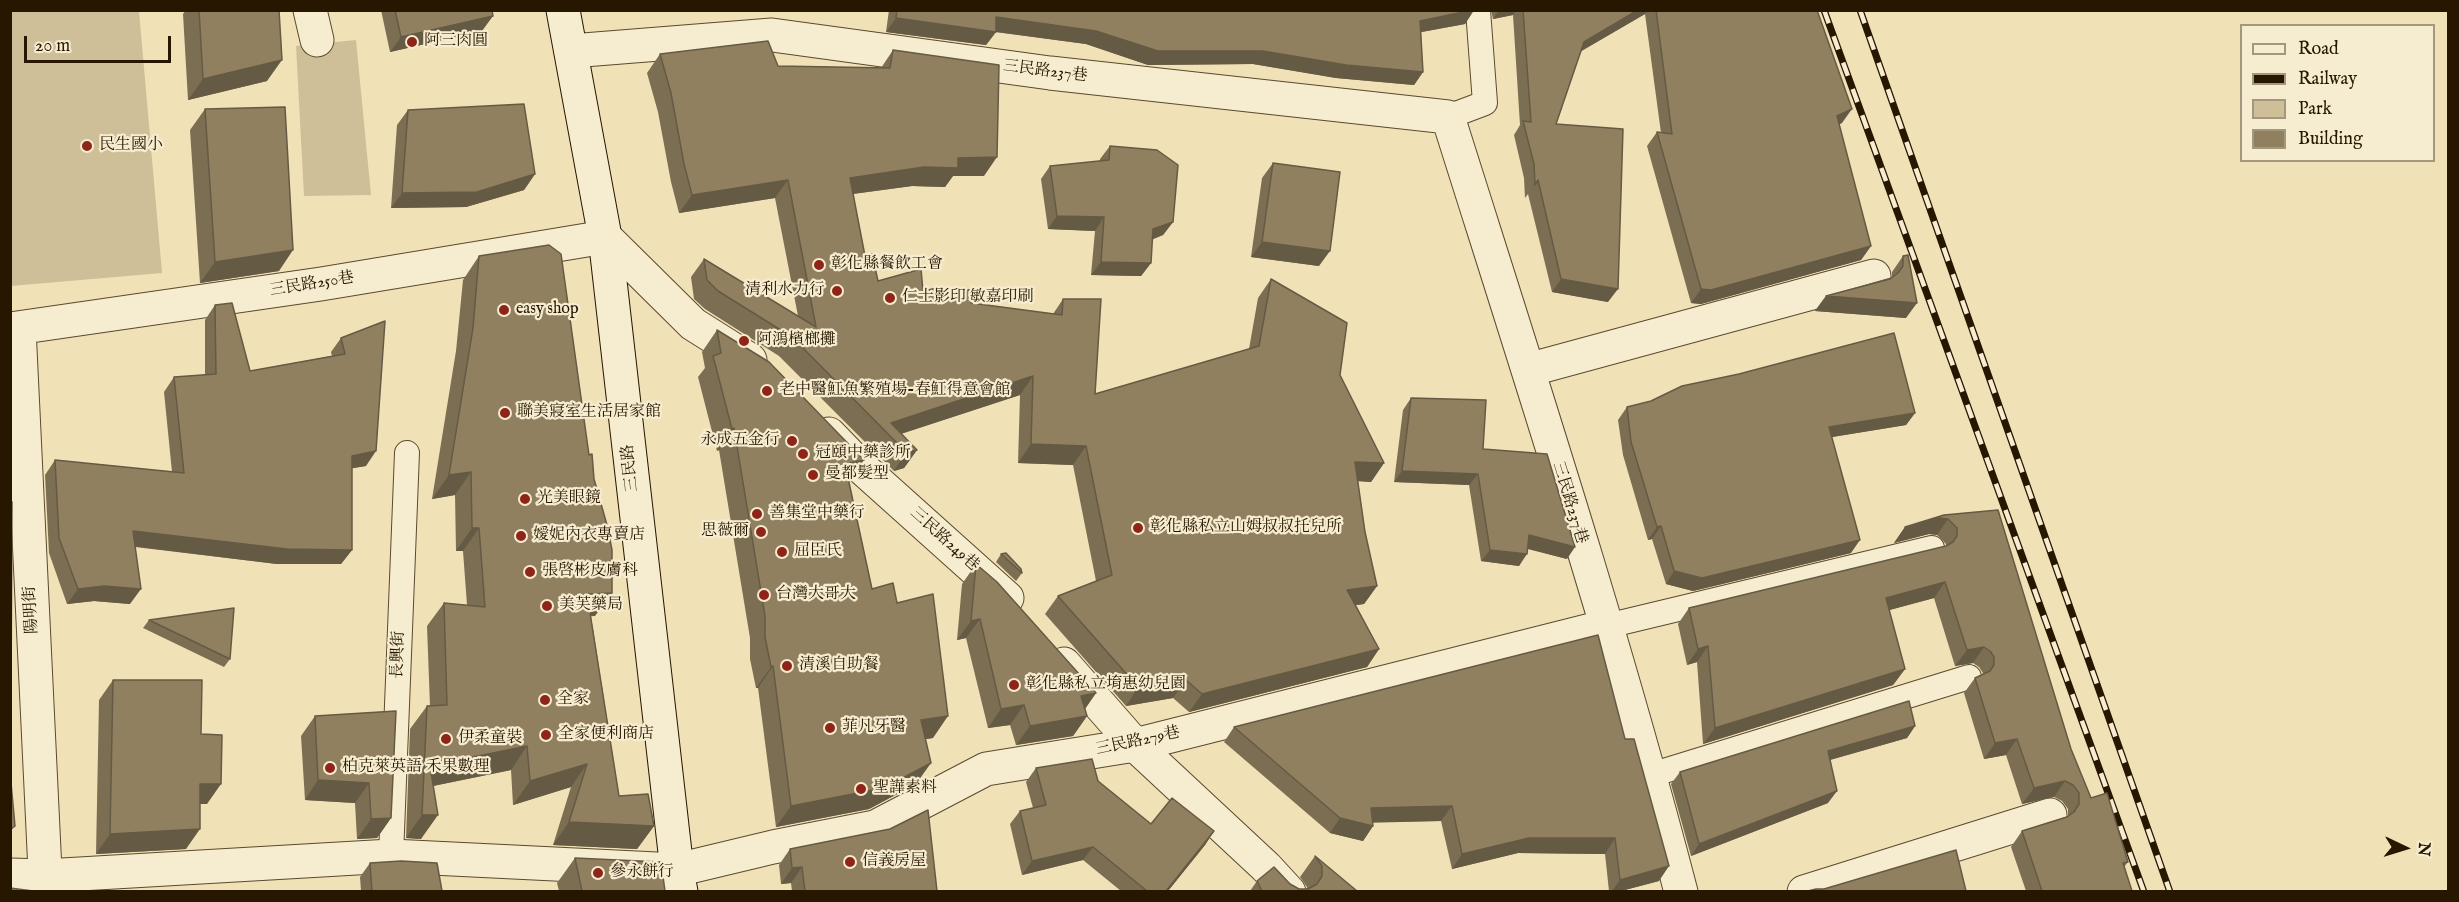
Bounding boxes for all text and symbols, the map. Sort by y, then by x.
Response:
scale bar [27,24,174,62]
legend [2240,24,2435,162]
place label: 阿三肉圓 [424,32,488,52]
text: 20 m [35,35,70,58]
marker: 阿三肉圓 [405,35,419,49]
text: Road [2298,38,2339,61]
street label: 三民路237巷 [1002,57,1088,87]
text: Railway [2298,68,2357,91]
text: Park [2298,98,2332,121]
text: Building [2298,128,2363,151]
place label: 民生國小 [99,136,163,156]
marker: 民生國小 [80,139,94,153]
place label: 彰化縣餐飲工會 [831,255,943,275]
marker: 彰化縣餐飲工會 [812,258,826,272]
street label: 三民路250巷 [268,269,356,301]
place label: 清利水力行 [745,281,825,301]
marker: 清利水力行 [830,284,844,298]
place label: 仁士影印 敏嘉印刷 [902,288,1033,308]
marker: 仁士影印 敏嘉印刷 [883,291,897,305]
place label: easy shop [516,300,579,320]
marker: easy shop [497,303,511,317]
place label: 阿鴻檳榔攤 [756,331,836,351]
marker: 阿鴻檳榔攤 [737,334,751,348]
place label: 老中醫魟魚繁殖場-春魟得意會館 [779,381,1010,401]
marker: 老中醫魟魚繁殖場-春魟得意會館 [760,384,774,398]
place label: 聯美寢室生活居家館 [517,403,661,423]
marker: 聯美寢室生活居家館 [498,406,512,420]
place label: 永成五金行 [700,431,780,451]
marker: 永成五金行 [785,434,799,448]
street label: 三民路 [619,443,643,493]
place label: 冠頤中藥診所 [815,444,911,464]
marker: 冠頤中藥診所 [796,447,810,461]
street label: 三民路237巷 [1547,460,1591,546]
place label: 曼都髮型 [825,465,889,485]
marker: 曼都髮型 [806,468,820,482]
place label: 光美眼鏡 [537,489,601,509]
marker: 光美眼鏡 [518,492,532,506]
place label: 善集堂中藥行 [769,504,865,524]
street label: 三民路249巷 [905,504,983,576]
marker: 善集堂中藥行 [750,507,764,521]
place label: 彰化縣私立山姆叔叔托兒所 [1150,518,1342,538]
marker: 彰化縣私立山姆叔叔托兒所 [1131,521,1145,535]
place label: 思薇爾 [701,522,749,542]
marker: 思薇爾 [754,525,768,539]
place label: 嬡妮內衣專賣店 [533,526,645,546]
marker: 嬡妮內衣專賣店 [514,529,528,543]
place label: 屈臣氏 [794,542,842,562]
marker: 屈臣氏 [775,545,789,559]
place label: 張啓彬皮膚科 [542,562,638,582]
marker: 張啓彬皮膚科 [523,565,537,579]
place label: 台灣大哥大 [776,585,856,605]
street label: 陽明街 [21,586,43,634]
marker: 台灣大哥大 [757,588,771,602]
place label: 美芙藥局 [559,596,623,616]
marker: 美芙藥局 [540,599,554,613]
street label: 長興街 [389,631,409,679]
place label: 清溪自助餐 [799,656,879,676]
marker: 清溪自助餐 [780,659,794,673]
place label: 彰化縣私立堉惠幼兒園 [1026,675,1186,695]
marker: 彰化縣私立堉惠幼兒園 [1007,678,1021,692]
place label: 全家 [557,690,589,710]
marker: 全家 [538,693,552,707]
place label: 菲凡牙醫 [842,718,906,738]
marker: 菲凡牙醫 [823,721,837,735]
street label: 三民路279巷 [1094,724,1182,760]
place label: 全家便利商店 [558,725,654,745]
marker: 全家便利商店 [539,728,553,742]
place label: 伊柔童裝 [458,729,522,749]
marker: 伊柔童裝 [439,732,453,746]
place label: 柏克萊英語 禾果數理 [342,758,489,778]
marker: 柏克萊英語 禾果數理 [323,761,337,775]
place label: 聖譁素料 [873,779,937,799]
marker: 聖譁素料 [854,782,868,796]
north arrow [2375,818,2435,878]
text: N [2412,842,2433,857]
place label: 信義房屋 [862,852,926,872]
marker: 信義房屋 [843,855,857,869]
place label: 參永餅行 [610,863,674,883]
marker: 參永餅行 [591,866,605,880]

